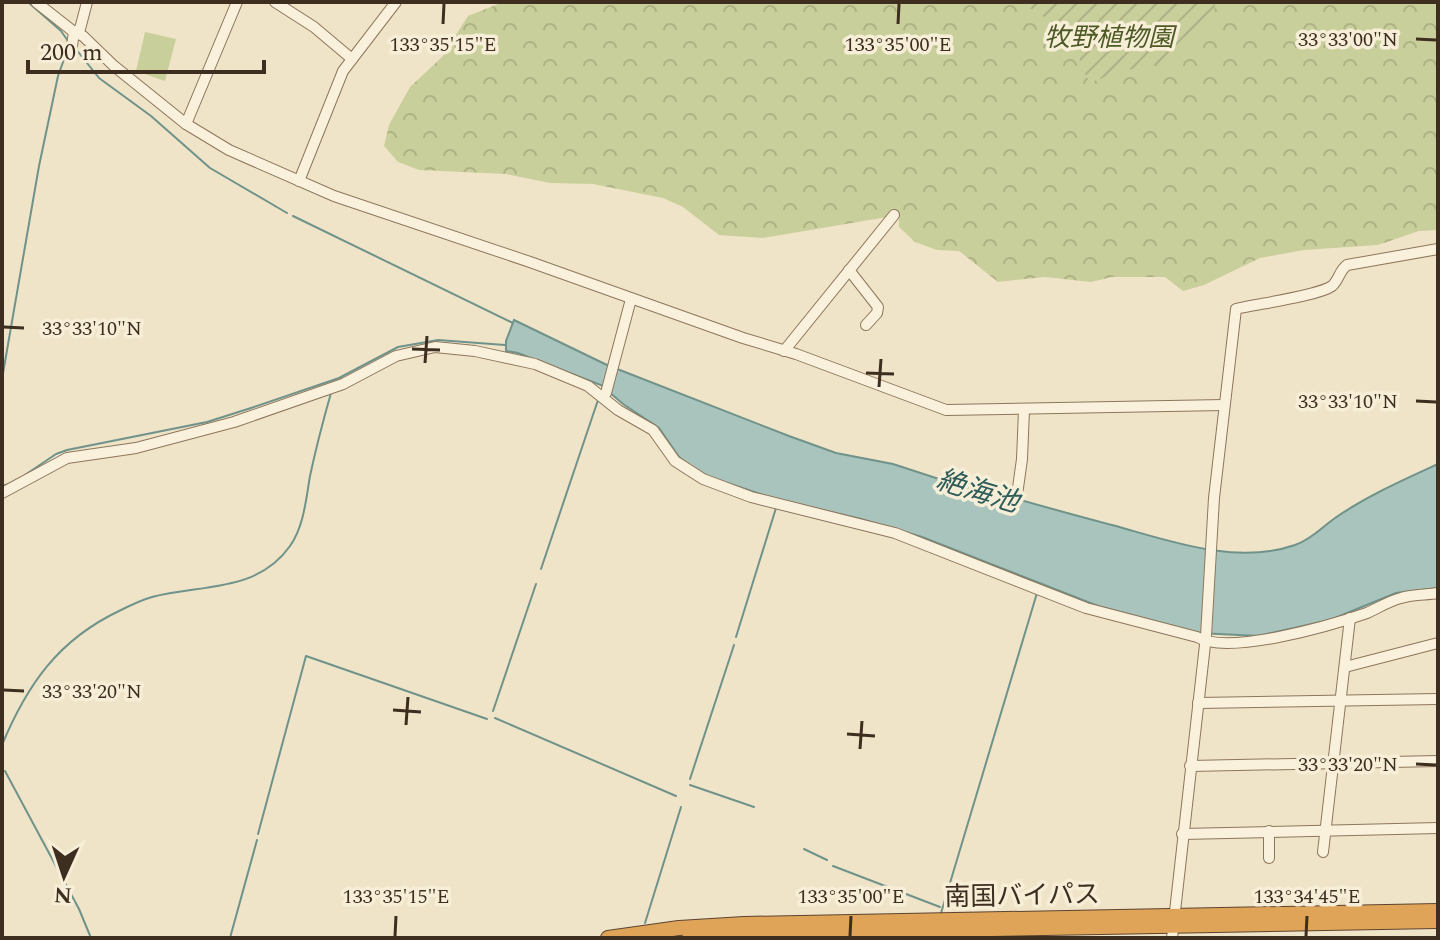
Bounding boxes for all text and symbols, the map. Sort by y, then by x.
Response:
park label: 牧野植物園 [1044,18,1178,58]
scale bar [28,24,264,74]
text: 33°33'00"N [1298,25,1398,55]
text: 133°35'15"E [389,30,497,60]
text: 133°35'00"E [844,30,952,60]
text: 200 m [40,35,103,71]
text: 33°33'10"N [42,314,142,344]
text: 33°33'10"N [1298,387,1398,417]
water label: 絶海池 [931,459,1027,525]
text: 33°33'20"N [42,677,142,707]
text: 33°33'20"N [1298,750,1398,780]
north arrow [24,836,104,916]
street label: 南国バイパス [944,875,1100,917]
text: N [53,878,73,911]
text: 133°35'15"E [342,882,450,912]
text: 133°35'00"E [797,882,905,912]
text: 133°34'45"E [1253,882,1361,912]

